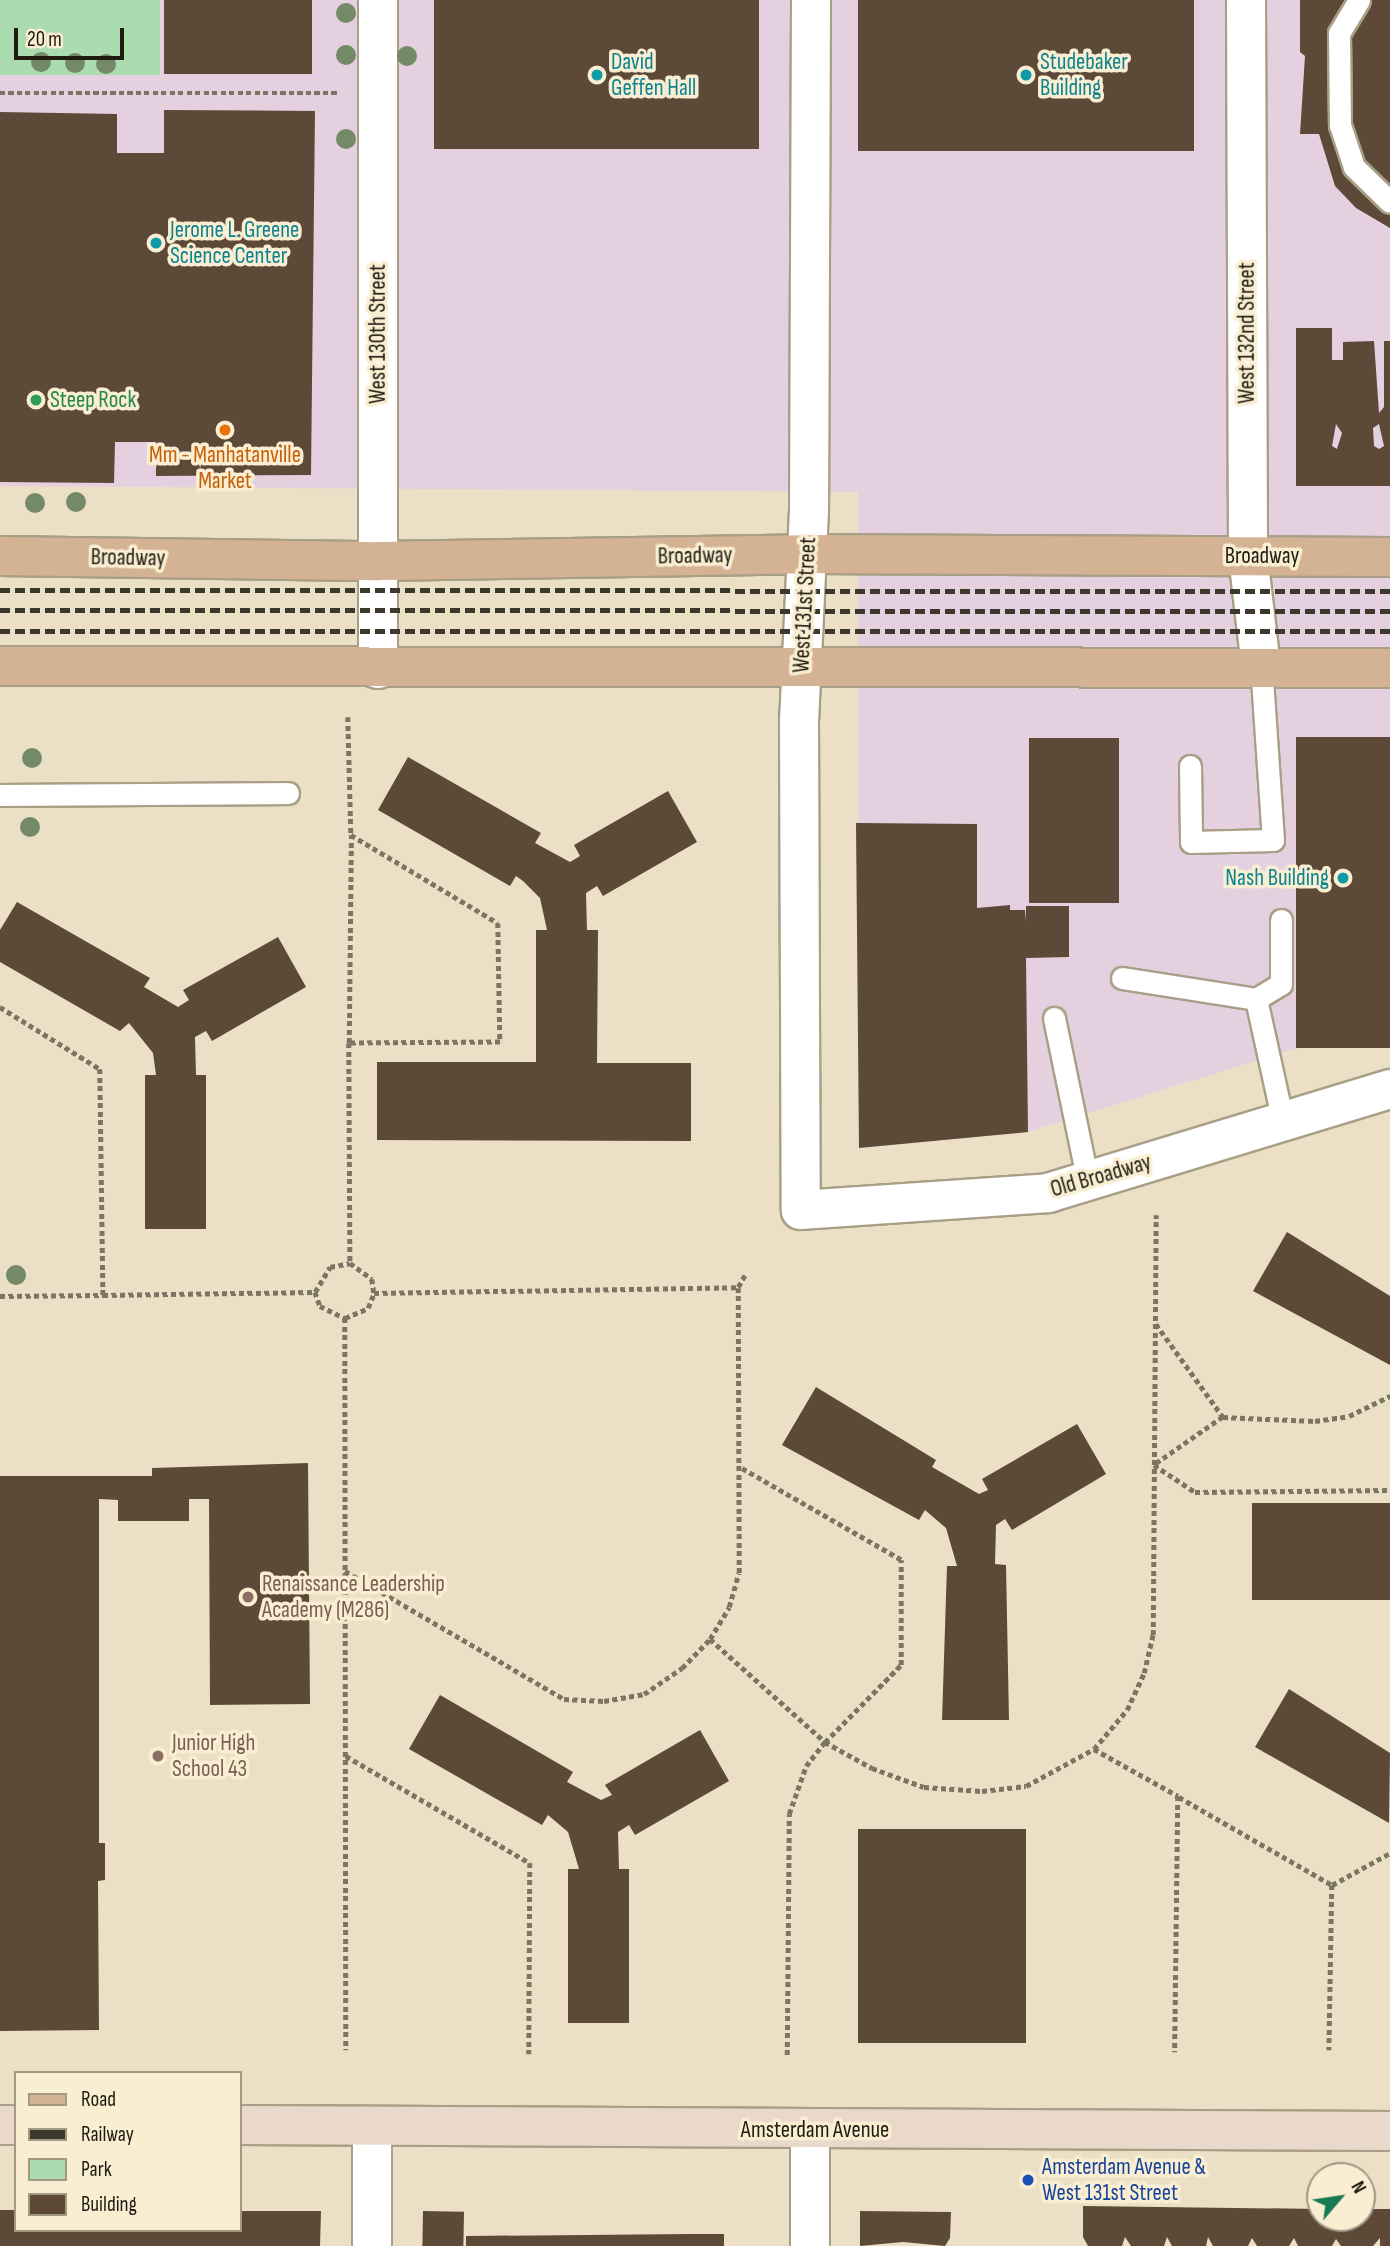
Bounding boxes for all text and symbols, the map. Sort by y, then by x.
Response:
scale bar [18,14,128,58]
text: 20 m [27,27,62,52]
place label: David Geffen Hall [611,48,696,102]
place label: Studebaker Building [1040,48,1128,102]
marker: David Geffen Hall [589,67,605,83]
marker: Studebaker Building [1018,67,1034,83]
place label: Jerome L. Greene Science Center [170,216,299,270]
marker: Jerome L. Greene Science Center [148,235,164,251]
street label: West 132nd Street [1233,262,1261,404]
street label: West 130th Street [364,264,392,404]
place label: Steep Rock [50,386,136,414]
marker: Steep Rock [28,392,44,408]
marker: Mm - Manhatanville Market [217,422,233,438]
place label: Mm - Manhatanville Market [149,441,301,495]
street label: West 131st Street [788,536,822,674]
street label: Broadway [657,542,733,570]
street label: Broadway [1225,542,1299,570]
street label: Broadway [90,544,166,572]
place label: Nash Building [1225,864,1329,892]
marker: Nash Building [1335,870,1351,886]
street label: Old Broadway [1047,1148,1155,1204]
place label: Renaissance Leadership Academy (M286) [262,1570,445,1624]
marker: Renaissance Leadership Academy (M286) [240,1589,256,1605]
place label: Junior High School 43 [172,1729,255,1783]
marker: Junior High School 43 [150,1748,166,1764]
legend [14,2071,242,2232]
text: Road [81,2087,116,2112]
street label: Amsterdam Avenue [741,2116,889,2144]
text: Railway [81,2122,134,2147]
place label: Amsterdam Avenue & West 131st Street [1042,2153,1206,2207]
text: Park [81,2157,112,2182]
north arrow [1306,2162,1376,2232]
marker: Amsterdam Avenue & West 131st Street [1020,2172,1036,2188]
text: N [1346,2178,1371,2198]
text: Building [81,2192,137,2217]

